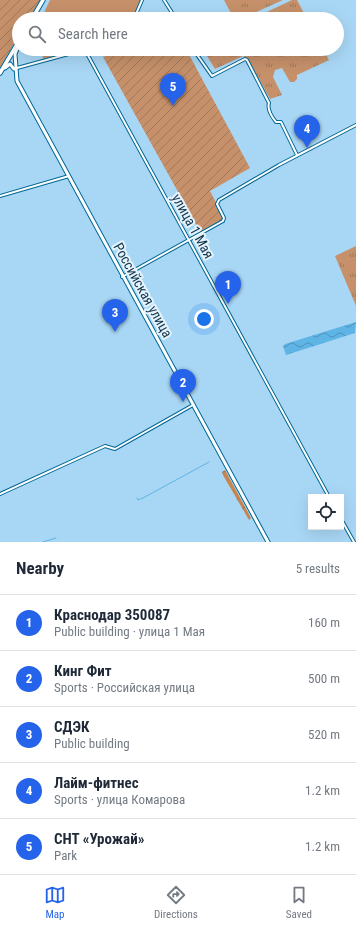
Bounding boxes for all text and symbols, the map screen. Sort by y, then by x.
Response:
search box [12,12,344,56]
icon: search [26,23,48,45]
text: Search here [58,25,128,43]
pin: 5 [160,73,186,106]
pin: 4 [294,115,320,148]
street label: улица 1 Мая [169,191,217,261]
street label: Российская улица [110,240,176,340]
pin: 1 [215,271,241,304]
pin: 3 [102,299,128,332]
your location [194,309,214,329]
pin: 2 [170,369,196,402]
map controls [308,494,344,530]
button: locate [308,494,344,530]
text: Nearby [16,558,64,578]
text: 5 results [296,561,340,576]
text: Краснодар 350087 [54,606,170,624]
text: 1 [26,615,32,630]
text: 160 m [308,615,340,630]
text: Public building · улица 1 Мая [54,624,205,639]
text: Кинг Фит [54,662,112,680]
text: 2 [26,671,32,686]
text: 500 m [308,671,340,686]
text: Sports · Российская улица [54,680,195,695]
text: СДЭК [54,718,89,736]
text: 3 [26,727,32,742]
text: 520 m [308,727,340,742]
text: Public building [54,736,130,751]
text: Лайм-фитнес [54,774,139,792]
text: 4 [26,783,32,798]
text: 1.2 km [305,783,340,798]
text: Sports · улица Комарова [54,792,185,807]
text: СНТ «Урожай» [54,830,144,848]
text: 5 [26,839,32,854]
text: 1.2 km [305,839,340,854]
text: Park [54,848,77,863]
tab: Map [44,884,66,921]
tab: Directions [154,884,198,921]
tab: Saved [286,884,312,921]

